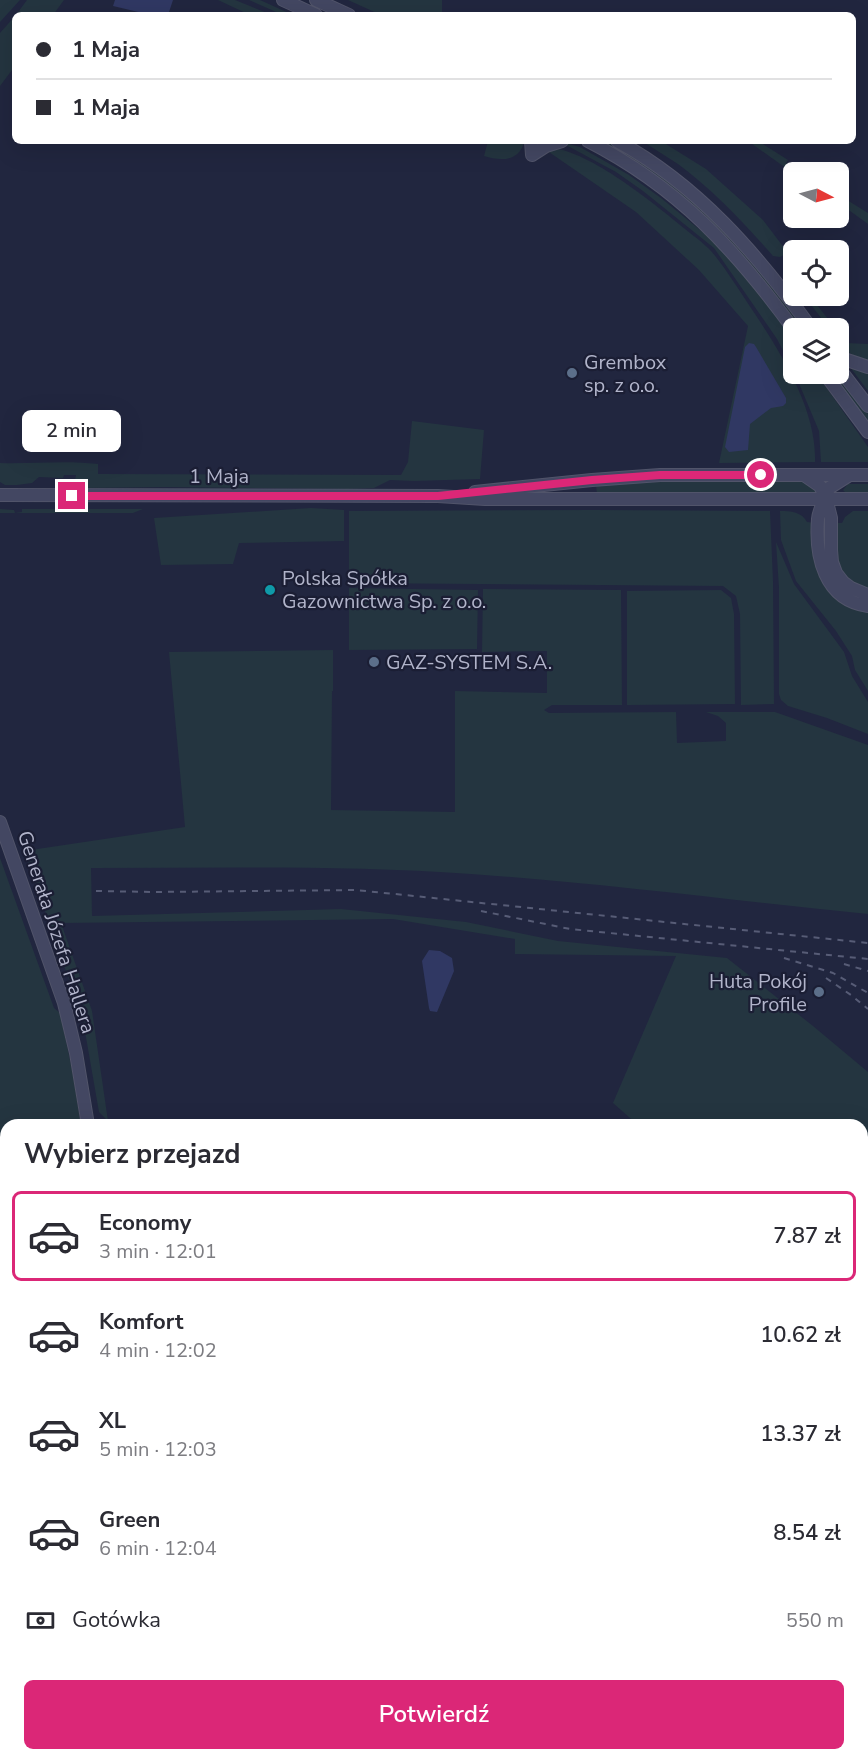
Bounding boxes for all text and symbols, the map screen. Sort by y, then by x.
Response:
text: 1 Maja [72,35,140,65]
text: 1 Maja [72,93,140,123]
north arrow [783,162,849,228]
map controls [783,162,849,384]
button: locate [783,240,849,306]
button: layers [783,318,849,384]
place label: Grembox sp. z o.o. [584,349,667,399]
marker: Grembox sp. z o.o. [565,366,579,380]
callout: 2 min [22,409,122,451]
text: 2 min [46,417,97,444]
route start [747,461,774,488]
street label: 1 Maja [189,463,249,490]
route end [58,482,85,509]
place label: Polska Spółka Gazownictwa Sp. z o.o. [282,565,486,615]
marker: Polska Spółka Gazownictwa Sp. z o.o. [263,583,277,597]
place label: GAZ-SYSTEM S.A. [386,649,552,676]
marker: GAZ-SYSTEM S.A. [367,655,381,669]
street label: Generała Józefa Hallera [11,827,102,1037]
place label: Huta Pokój Profile [709,968,807,1018]
marker: Huta Pokój Profile [812,985,826,999]
text: Wybierz przejazd [24,1136,241,1173]
text: Economy [99,1208,191,1238]
icon: car [27,1209,81,1263]
text: 7.87 zł [773,1221,841,1251]
text: 3 min · 12:01 [99,1238,217,1265]
text: Komfort [99,1307,183,1337]
icon: car [27,1308,81,1362]
text: 10.62 zł [760,1320,841,1350]
text: 4 min · 12:02 [99,1337,217,1364]
text: XL [99,1406,126,1436]
icon: car [27,1407,81,1461]
text: 13.37 zł [760,1419,841,1449]
text: 5 min · 12:03 [99,1436,217,1463]
text: Green [99,1505,160,1535]
icon: car [27,1506,81,1560]
text: 8.54 zł [773,1518,841,1548]
text: 6 min · 12:04 [99,1535,217,1562]
icon: cash [24,1604,57,1637]
text: Gotówka [72,1605,161,1635]
text: 550 m [786,1607,844,1634]
button: Potwierdź [24,1680,844,1749]

